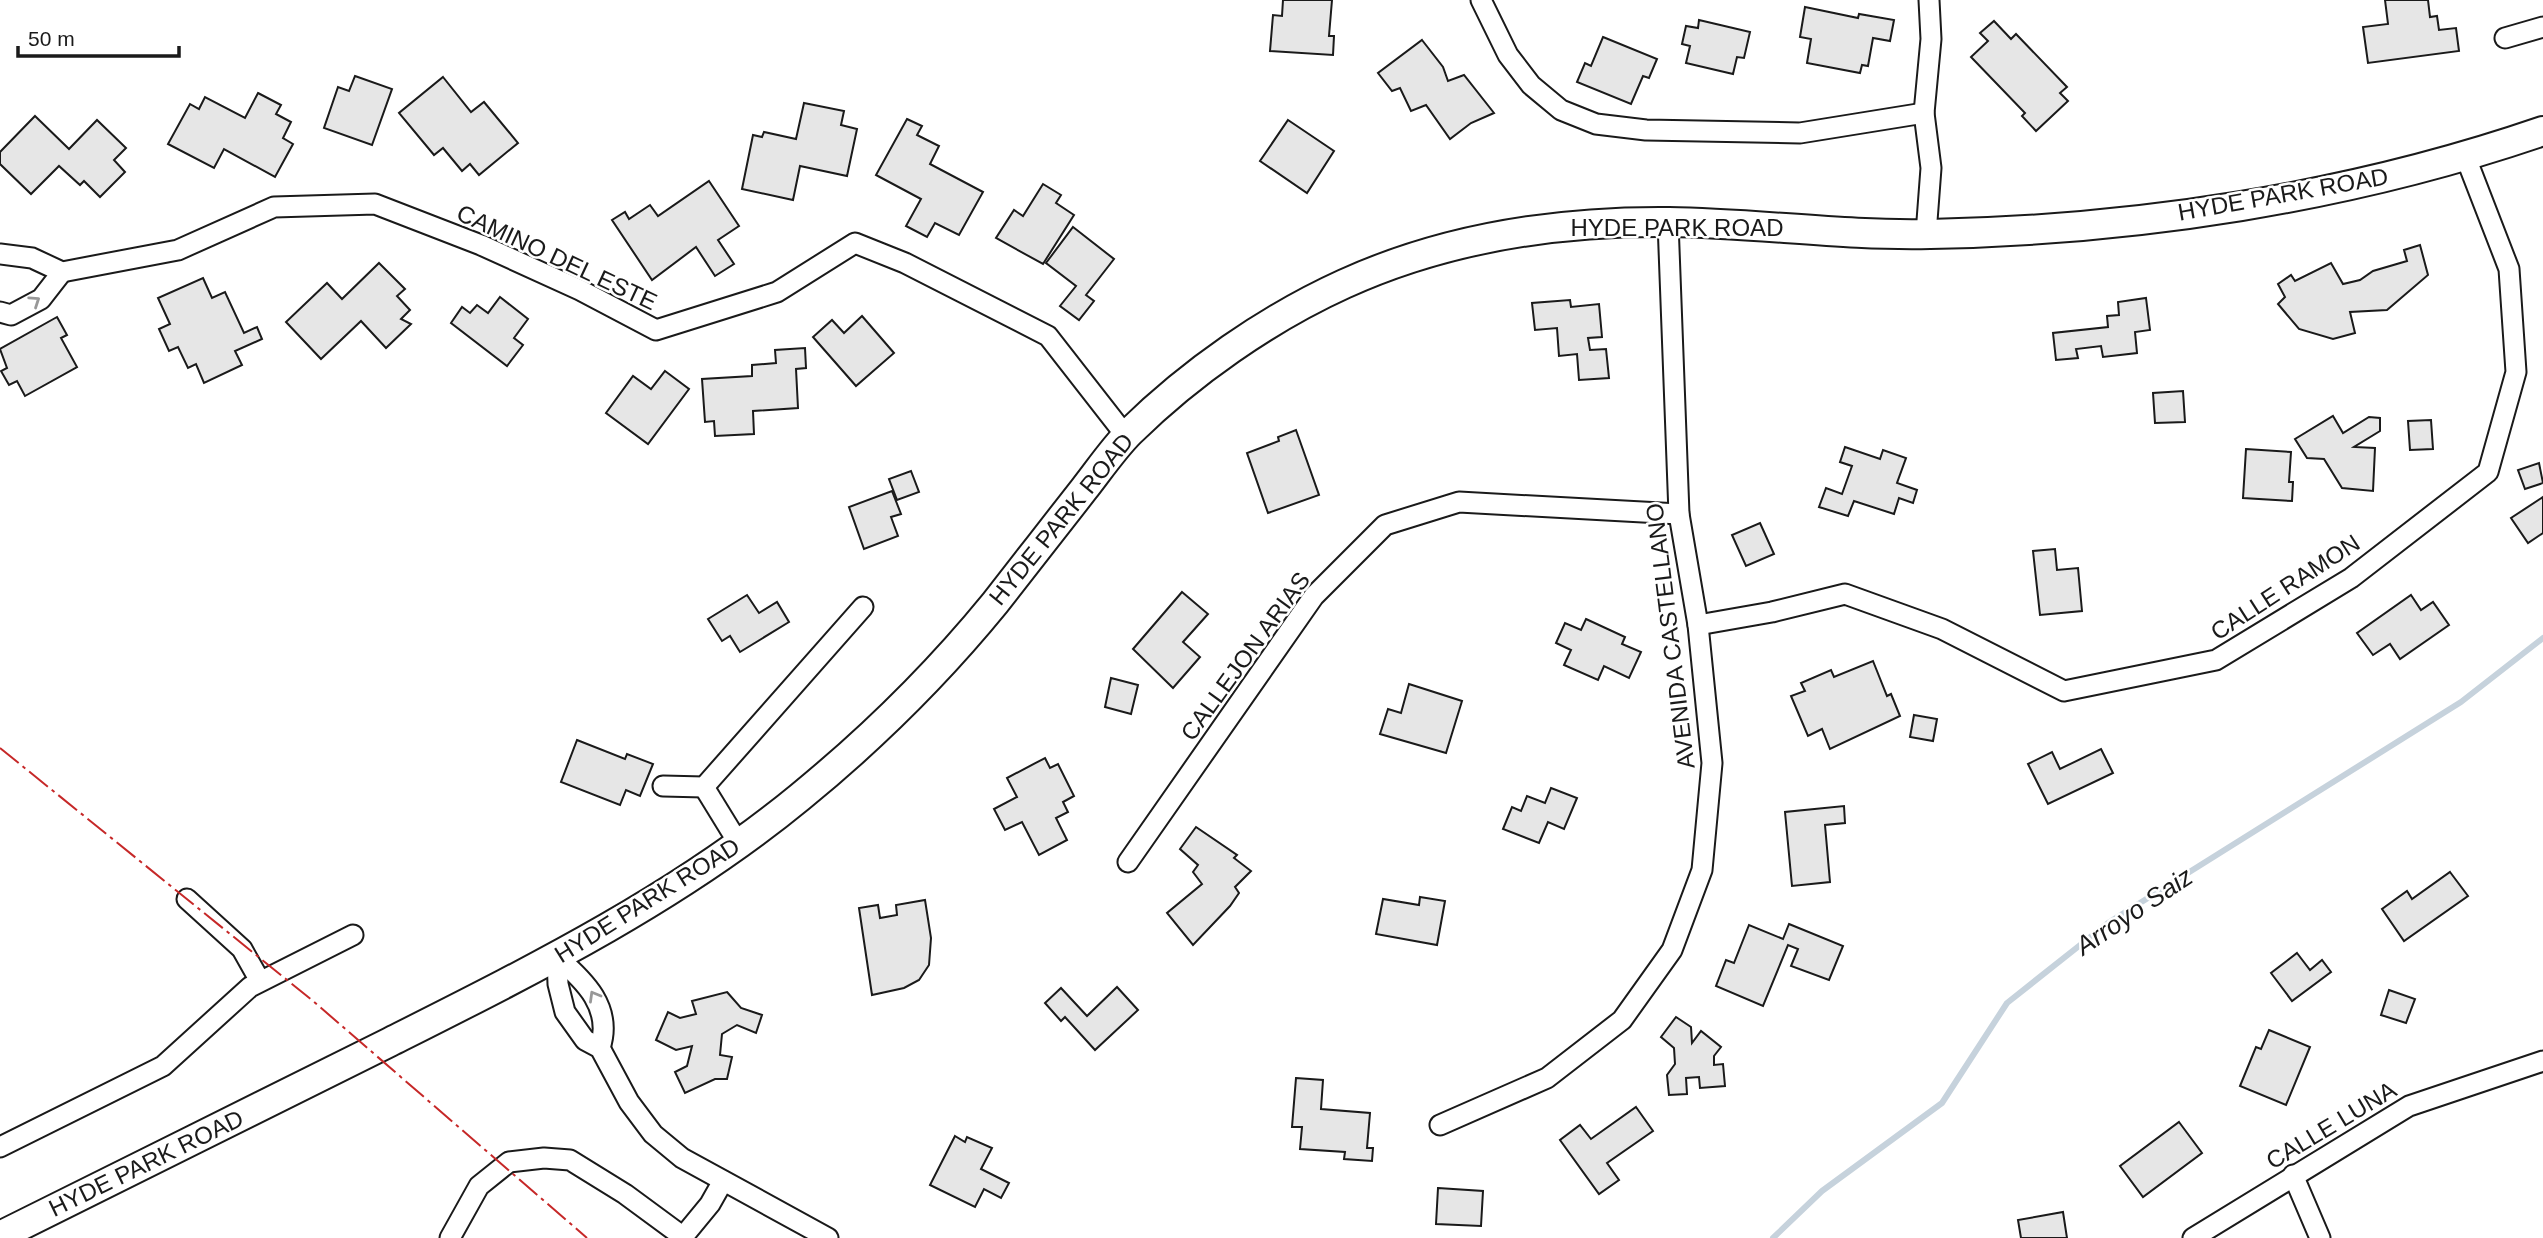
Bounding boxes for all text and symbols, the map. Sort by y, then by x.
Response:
scale bar [18,14,178,58]
text: 50 m [28,27,75,50]
street label: HYDE PARK ROAD [2176,162,2390,226]
street label: CAMINO DEL ESTE [453,199,661,315]
street label: HYDE PARK ROAD [1571,214,1783,241]
one-way arrow [27,296,40,309]
street label: HYDE PARK ROAD [984,428,1138,610]
street label: AVENIDA CASTELLANO [1640,502,1700,770]
street label: CALLE RAMON [2206,529,2364,645]
street label: CALLEJON ARIAS [1175,567,1315,745]
street label: HYDE PARK ROAD [550,832,744,968]
water label: Arroyo Saiz [2068,861,2198,962]
one-way arrow [589,991,602,1004]
street label: CALLE LUNA [2261,1076,2401,1174]
street label: HYDE PARK ROAD [44,1104,248,1222]

